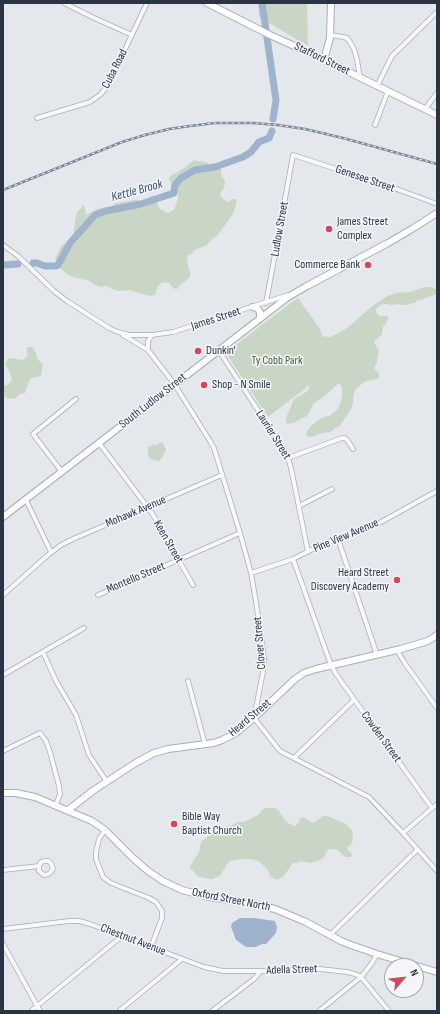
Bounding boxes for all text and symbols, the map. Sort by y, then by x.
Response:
street label: Stafford Street [292,39,352,79]
street label: Cuba Road [99,47,131,91]
street label: Genesee Street [333,162,397,196]
water label: Kettle Brook [110,177,164,205]
street label: Ludlow Street [268,200,292,258]
place label: James Street Complex [337,215,388,243]
marker: James Street Complex [324,224,334,234]
place label: Commerce Bank [295,258,360,272]
marker: Commerce Bank [363,260,373,270]
street label: James Street [189,304,243,334]
place label: Dunkin' [206,344,235,358]
marker: Dunkin' [193,346,203,356]
park label: Ty Cobb Park [251,354,303,368]
street label: South Ludlow Street [116,370,190,432]
place label: Shop - N Smile [212,378,271,392]
marker: Shop - N Smile [199,380,209,390]
street label: Laurier Street [252,408,294,462]
street label: Mohawk Avenue [104,493,168,531]
street label: Pine View Avenue [311,516,381,556]
street label: Keen Street [150,518,186,566]
street label: Montello Street [104,559,168,597]
place label: Heard Street Discovery Academy [311,566,389,594]
marker: Heard Street Discovery Academy [392,575,402,585]
street label: Clover Street [251,616,269,670]
street label: Heard Street [226,696,274,740]
street label: Cowden Street [358,709,404,765]
place label: Bible Way Baptist Church [182,810,242,838]
marker: Bible Way Baptist Church [169,819,179,829]
street label: Oxford Street North [191,885,271,915]
street label: Chestnut Avenue [98,921,168,959]
north arrow [384,958,424,998]
street label: Adella Street [266,962,318,978]
text: N [407,967,421,978]

